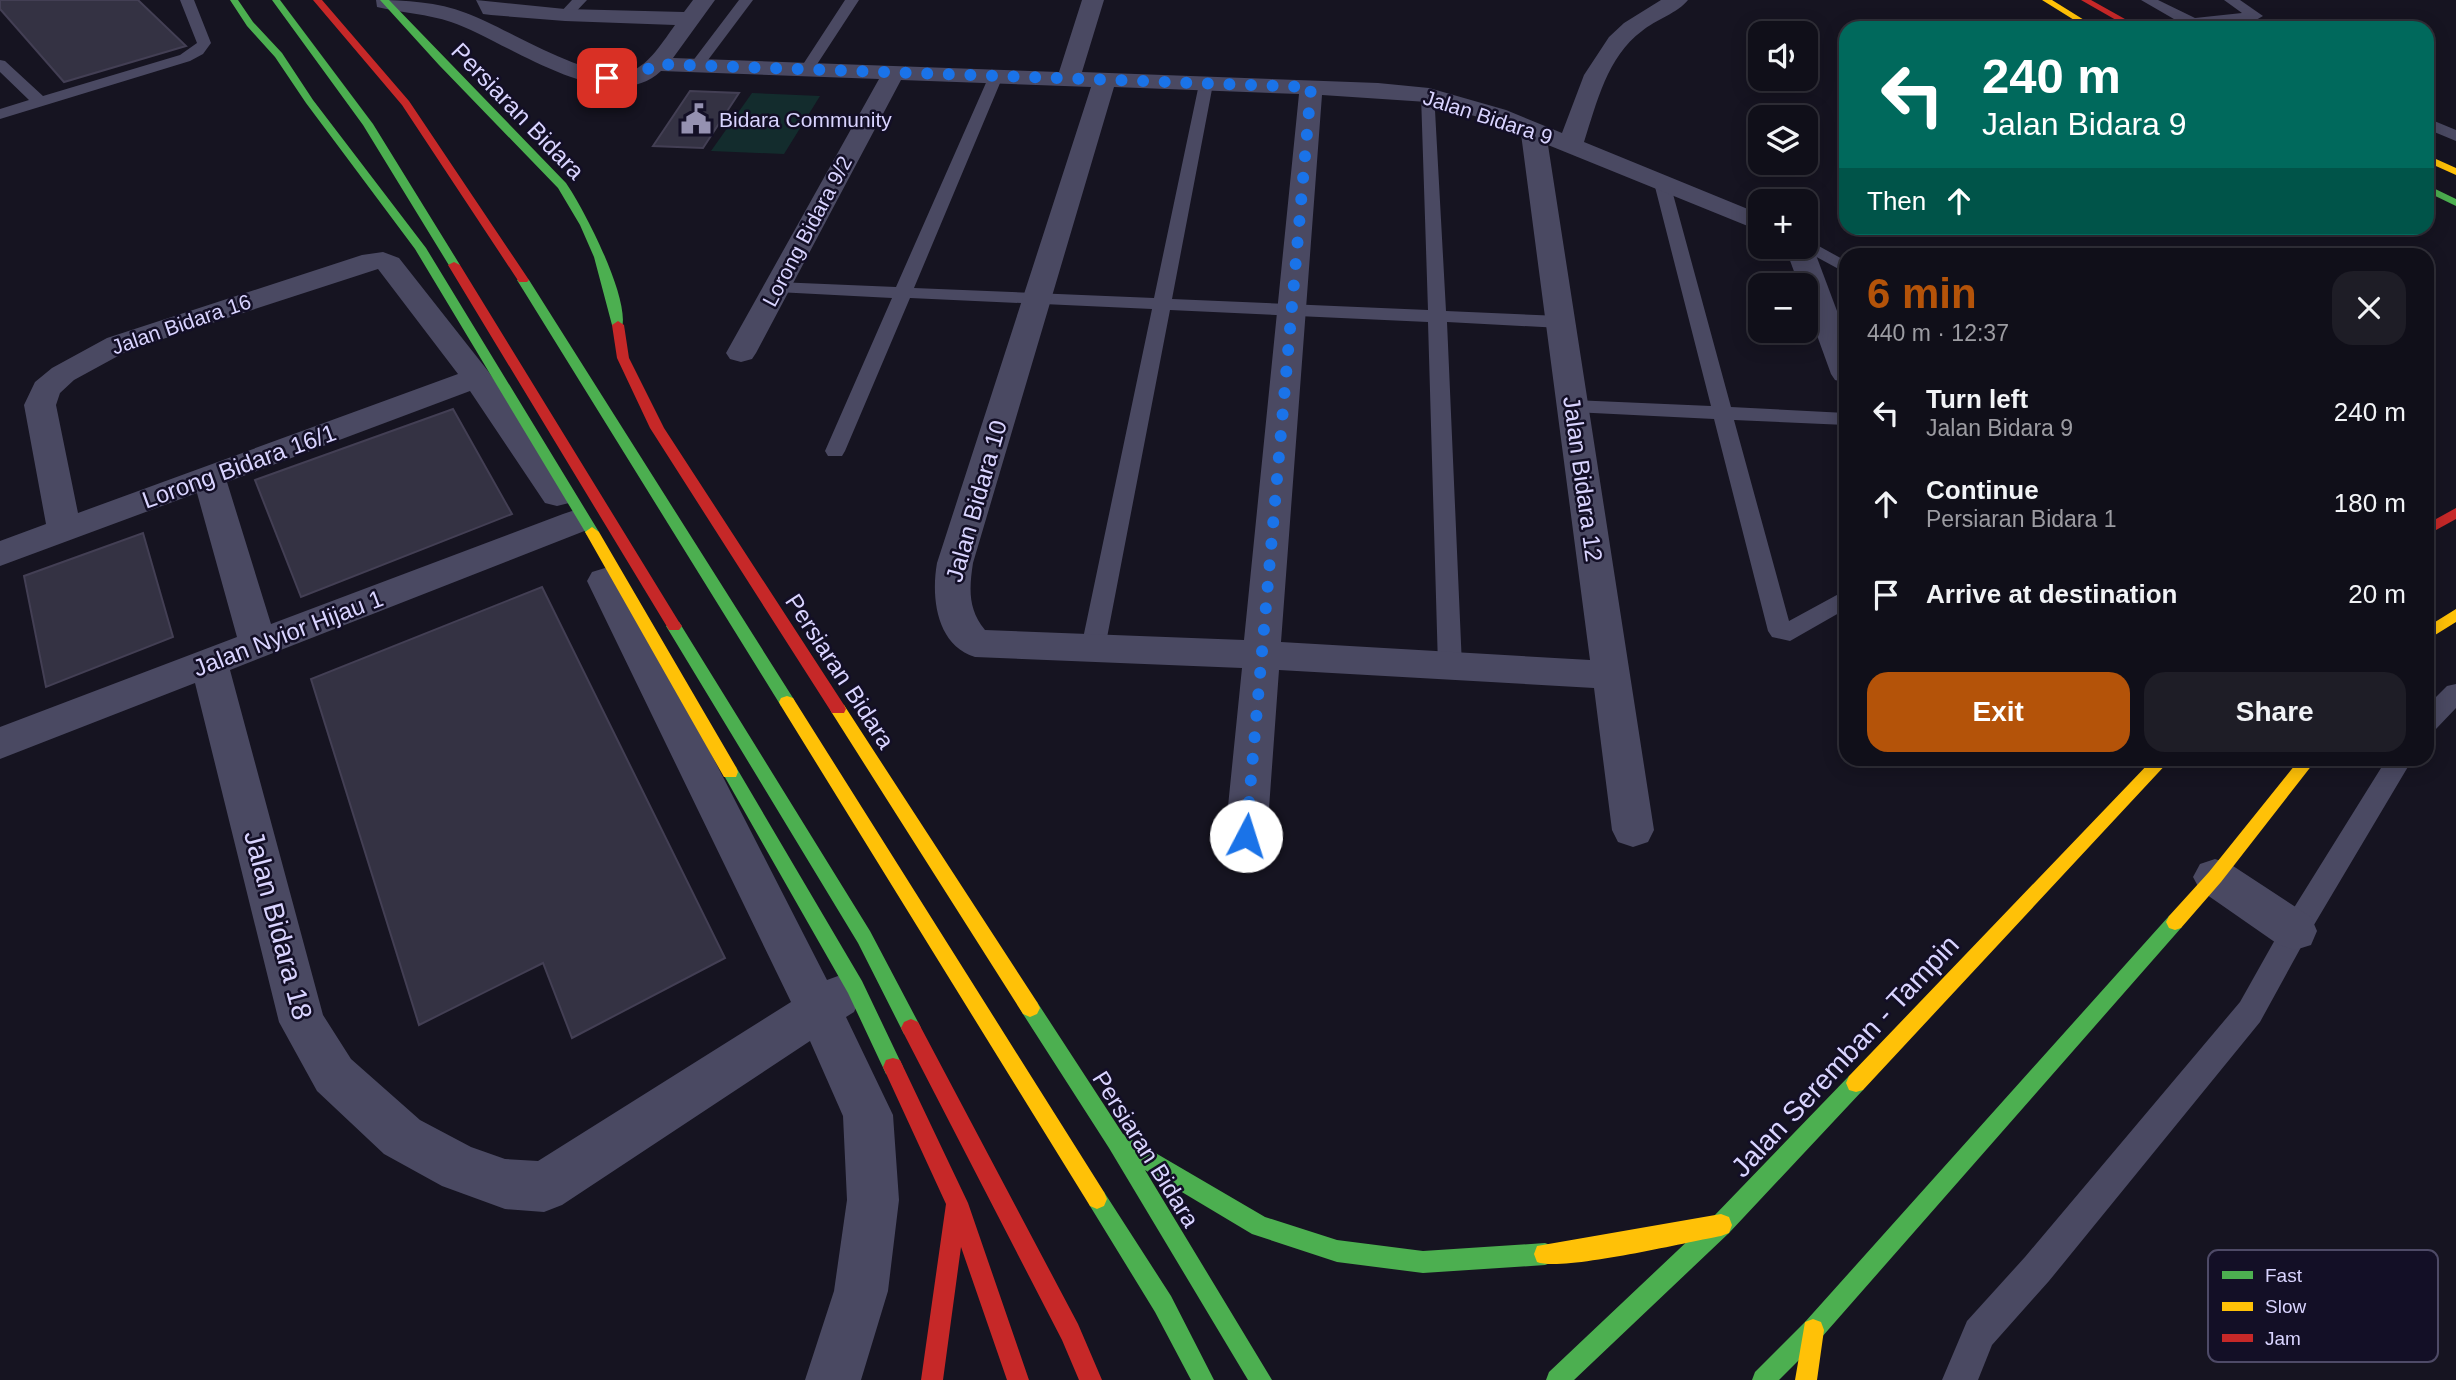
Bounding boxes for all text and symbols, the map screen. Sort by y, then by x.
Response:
map controls [1748,21,1818,343]
button: sound [1748,21,1818,91]
street label: Persiaran Bidara [446,37,590,185]
pin [577,48,637,108]
icon: left [1867,49,1958,140]
text: 240 m [1982,49,2121,103]
icon: arrive [588,59,626,97]
street label: Jalan Bidara 9 [1421,85,1555,149]
public building icon: Bidara Community [679,102,713,136]
button: layers [1748,105,1818,175]
text: Jalan Bidara 9 [1982,106,2187,142]
place label: Bidara Community [719,108,892,131]
street label: Lorong Bidara 9/2 [758,152,856,310]
icon: ahead [1940,182,1978,220]
text: Then [1867,186,1926,216]
button: + [1748,189,1818,259]
text: 6 min [1867,270,1977,317]
button: close [2332,271,2406,345]
button: − [1748,273,1818,343]
street label: Jalan Bidara 16 [108,289,254,359]
text: 440 m · 12:37 [1867,320,2009,346]
text: Turn left [1926,384,2028,414]
icon: left [1867,394,1905,432]
street label: Jalan Bidara 12 [1558,395,1608,563]
text: 240 m [2334,397,2406,427]
text: Jalan Bidara 9 [1926,415,2073,441]
street label: Jalan Bidara 10 [940,417,1012,585]
street label: Lorong Bidara 16/1 [138,418,340,514]
text: Continue [1926,475,2039,505]
icon: ahead [1867,485,1905,523]
text: 180 m [2334,488,2406,518]
text: Persiaran Bidara 1 [1926,506,2117,532]
icon: arrive [1867,576,1905,614]
text: Arrive at destination [1926,579,2177,609]
text: 20 m [2348,579,2406,609]
street label: Jalan Nyior Hijau 1 [189,584,387,682]
street label: Persiaran Bidara [780,589,900,754]
button: Exit [1867,672,2130,752]
button: Share [2144,672,2406,752]
position arrow [1209,799,1283,873]
street label: Jalan Bidara 18 [238,827,318,1023]
street label: Jalan Seremban - Tampin [1725,929,1965,1183]
street label: Persiaran Bidara [1087,1066,1205,1233]
legend [2208,1250,2438,1362]
text: Fast [2265,1265,2303,1286]
text: Slow [2265,1296,2306,1317]
text: Jam [2265,1328,2301,1349]

